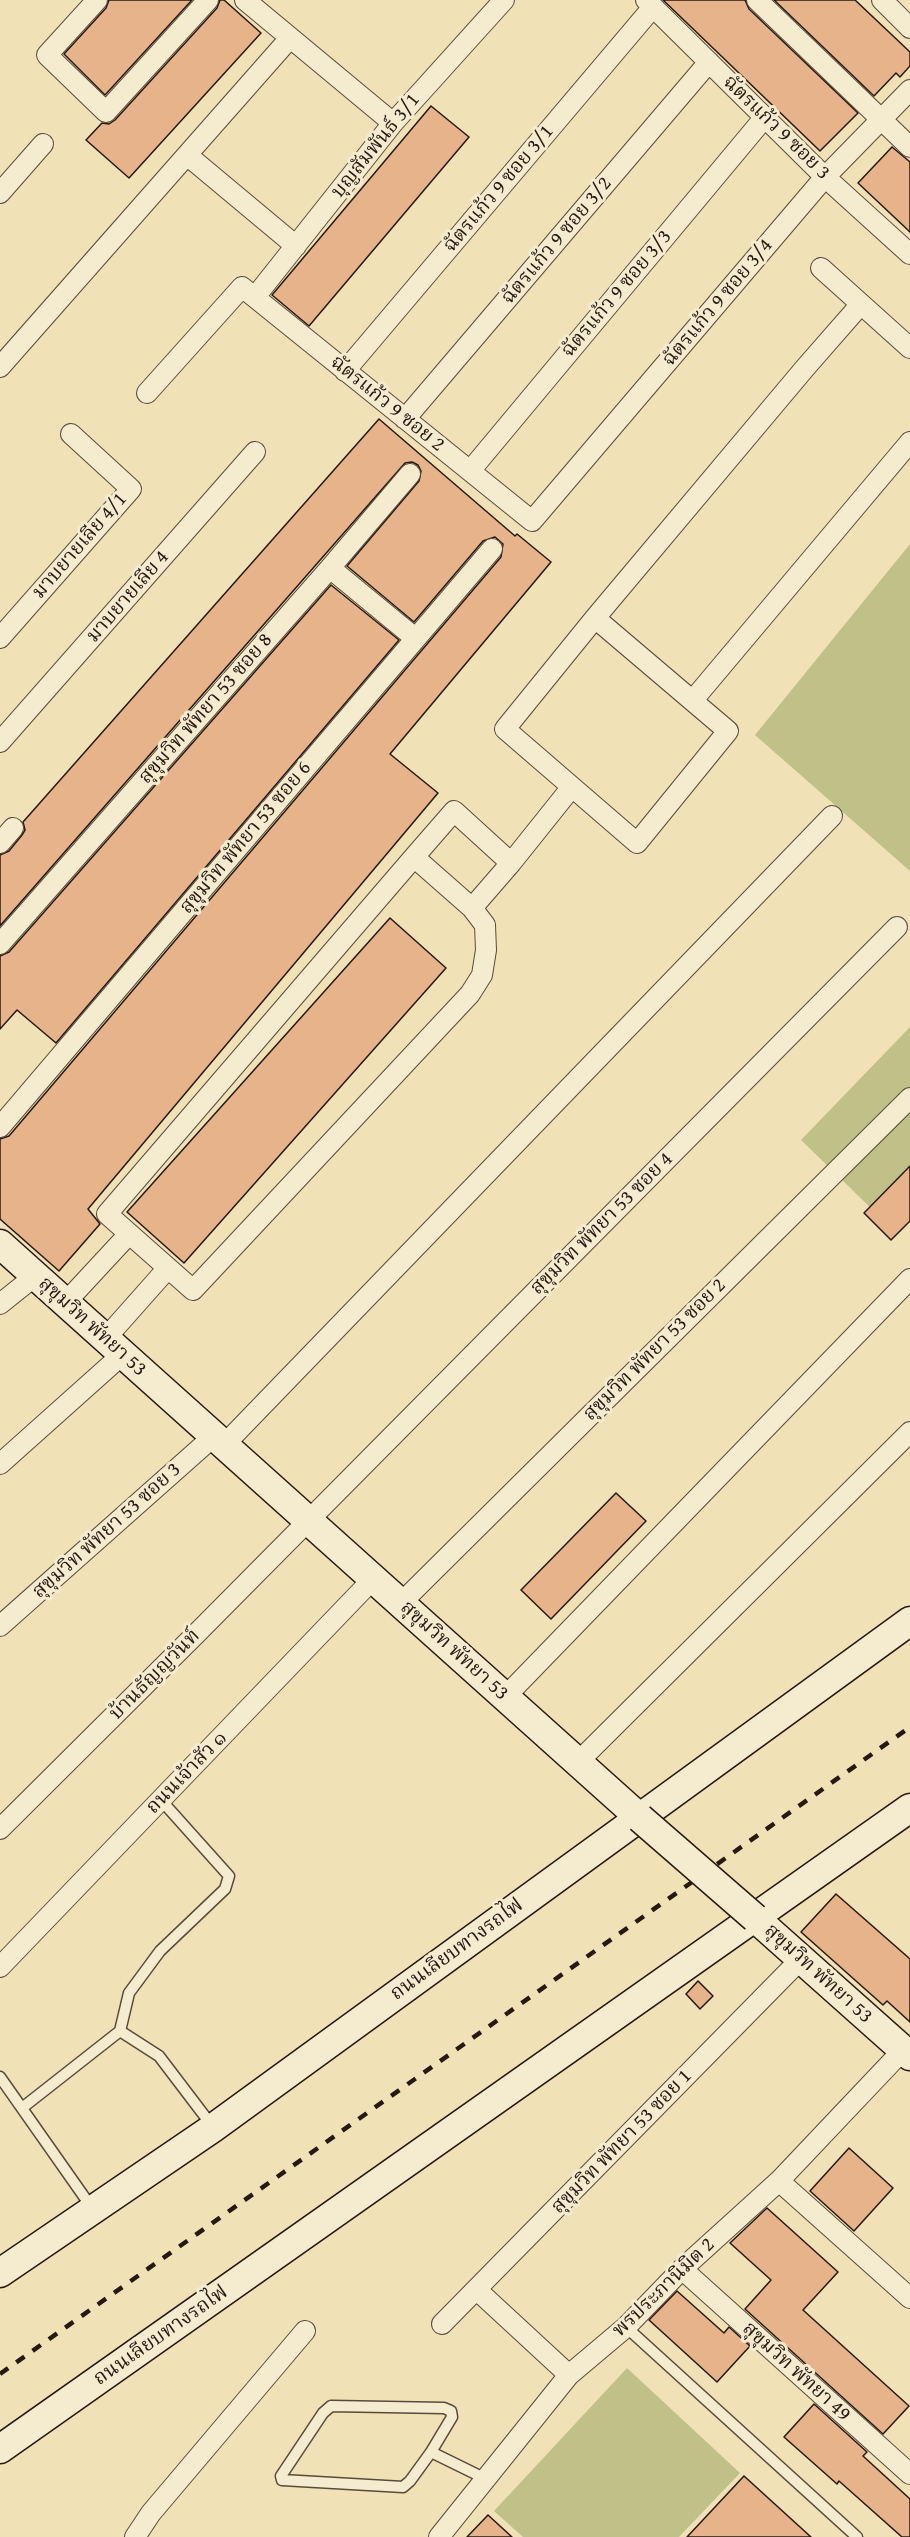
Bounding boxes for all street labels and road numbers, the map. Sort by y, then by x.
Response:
street label: ฉัตรแก้ว 9 ซอย 3 [717,71,835,185]
street label: บุญสัมพันธ์ 3/1 [327,89,425,203]
street label: ฉัตรแก้ว 9 ซอย 3/1 [439,120,559,258]
street label: ฉัตรแก้ว 9 ซอย 3/2 [497,172,617,310]
street label: ฉัตรแก้ว 9 ซอย 3/3 [557,225,677,363]
street label: ฉัตรแก้ว 9 ซอย 3/4 [658,234,778,372]
street label: ฉัตรแก้ว 9 ซอย 2 [325,351,449,457]
street label: มาบยายเลีย 4/1 [27,488,133,604]
street label: มาบยายเลีย 4 [82,546,174,648]
street label: สุขุมวิท พัทยา 53 ซอย 8 [134,629,278,789]
street label: สุขุมวิท พัทยา 53 ซอย 6 [175,757,317,919]
street label: สุขุมวิท พัทยา 53 ซอย 4 [526,1148,678,1300]
street label: สุขุมวิท พัทยา 53 [33,1272,151,1382]
street label: สุขุมวิท พัทยา 53 ซอย 2 [579,1274,731,1426]
street label: สุขุมวิท พัทยา 53 ซอย 3 [28,1458,186,1604]
street label: สุขุมวิท พัทยา 53 [395,1596,513,1706]
street label: บ้านธัญญวันท์ [105,1625,205,1725]
street label: ถนนเจ้าสัว ๑ [142,1727,232,1819]
street label: ถนนเลียบทางรถไฟ [386,1894,528,2006]
street label: สุขุมวิท พัทยา 53 [759,1919,877,2029]
street label: สุขุมวิท พัทยา 53 ซอย 1 [547,2065,697,2219]
street label: พรประภานิมิต 2 [608,2233,720,2343]
street label: ถนนเลียบทางรถไฟ [89,2281,233,2391]
street label: สุขุมวิท พัทยา 49 [737,2317,855,2427]

